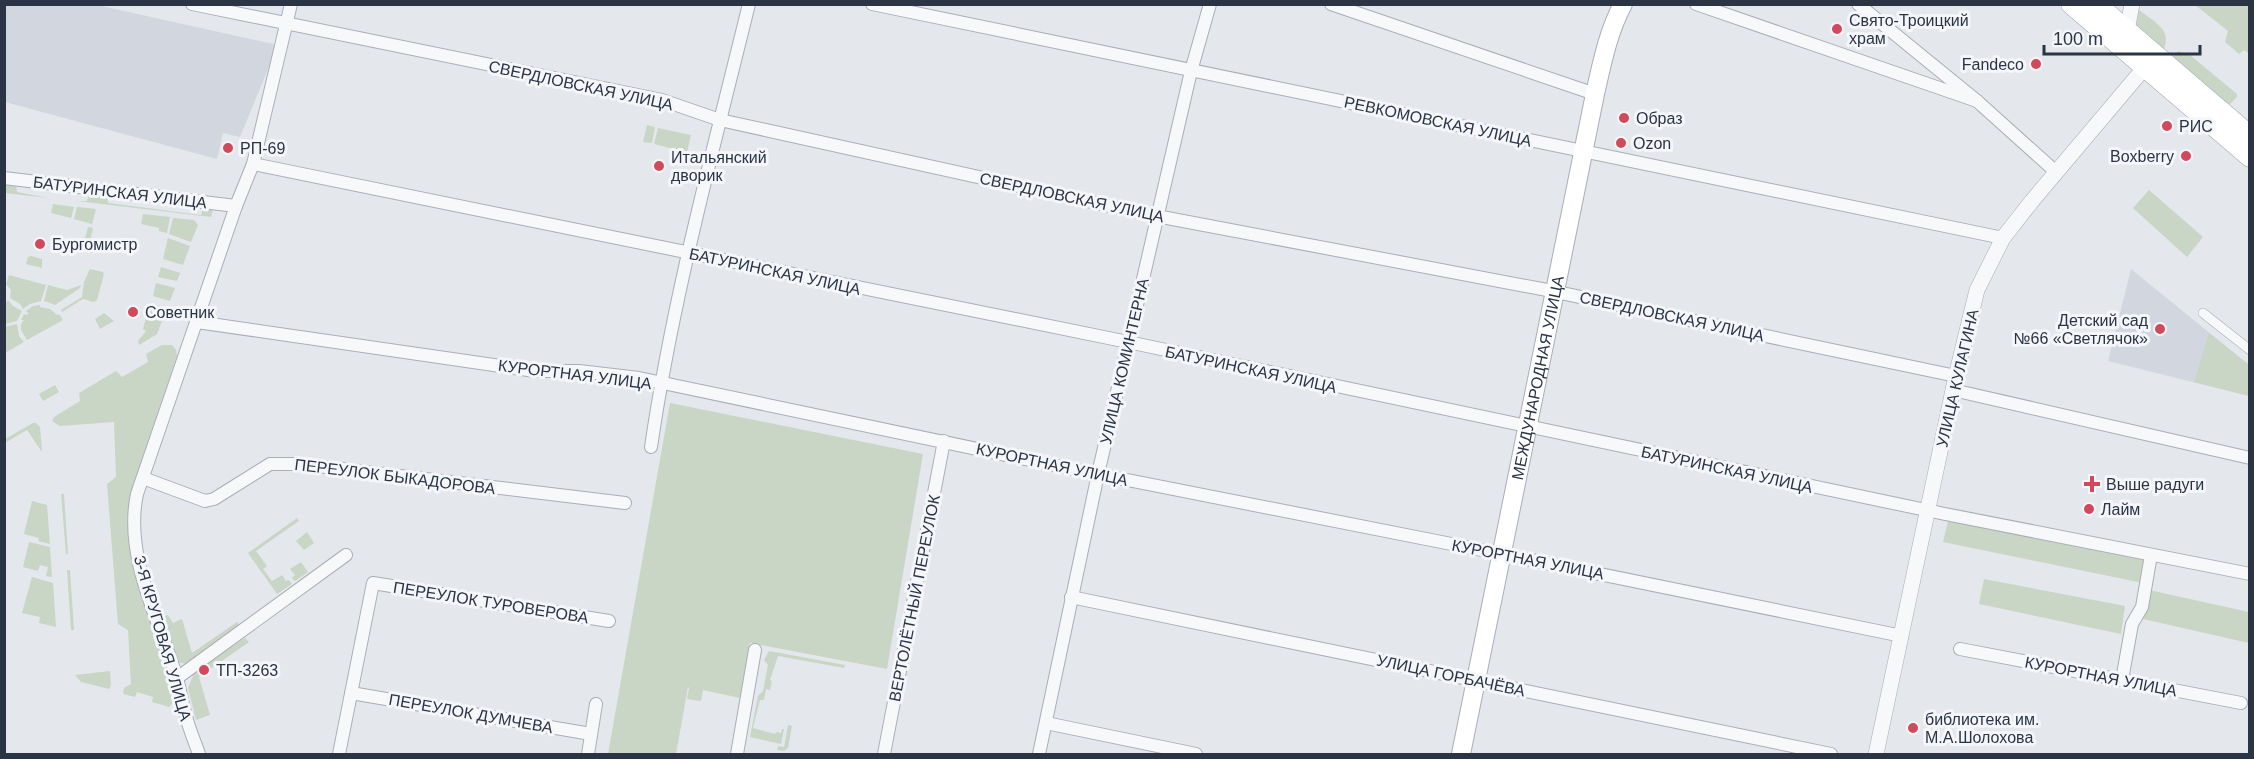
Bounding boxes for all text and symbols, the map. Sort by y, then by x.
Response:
place label: Свято-Троицкий храм [1849,12,1969,47]
scale bar [2044,18,2200,56]
marker: Свято-Троицкий храм [1830,22,1844,36]
text: 100 m [2053,29,2103,49]
place label: Fandeco [1962,56,2024,73]
marker: Fandeco [2029,57,2043,71]
street label: СВЕРДЛОВСКАЯ УЛИЦА [487,58,675,113]
street label: РЕВКОМОВСКАЯ УЛИЦА [1343,93,1533,150]
place label: Образ [1636,110,1683,127]
marker: Образ [1617,111,1631,125]
place label: РИС [2179,118,2213,135]
marker: РИС [2160,119,2174,133]
place label: Ozon [1633,135,1671,152]
marker: Ozon [1614,136,1628,150]
place label: РП-69 [240,140,285,157]
marker: РП-69 [221,141,235,155]
place label: Boxberry [2110,148,2174,165]
place label: Итальянский дворик [671,149,767,184]
marker: Boxberry [2179,149,2193,163]
marker: Итальянский дворик [652,159,666,173]
street label: СВЕРДЛОВСКАЯ УЛИЦА [978,170,1166,225]
street label: БАТУРИНСКАЯ УЛИЦА [32,173,208,212]
place label: Бургомистр [52,236,138,253]
marker: Бургомистр [33,237,47,251]
street label: БАТУРИНСКАЯ УЛИЦА [688,245,863,298]
street label: МЕЖДУНАРОДНАЯ УЛИЦА [1509,274,1567,481]
street label: УЛИЦА КОМИНТЕРНА [1097,276,1152,446]
street label: СВЕРДЛОВСКАЯ УЛИЦА [1578,289,1766,344]
place label: Советник [145,304,215,321]
marker: Советник [126,305,140,319]
street label: УЛИЦА КУЛАГИНА [1933,307,1982,449]
place label: Детский сад №66 «Светлячок» [2013,312,2149,347]
marker: Детский сад №66 «Светлячок» [2153,322,2167,336]
street label: БАТУРИНСКАЯ УЛИЦА [1164,343,1339,396]
street label: КУРОРТНАЯ УЛИЦА [497,357,653,392]
street label: КУРОРТНАЯ УЛИЦА [975,440,1130,489]
street label: БАТУРИНСКАЯ УЛИЦА [1640,443,1815,496]
street label: ПЕРЕУЛОК БЫКАДОРОВА [294,456,497,497]
marker: Выше радуги [2083,475,2101,493]
place label: Выше радуги [2106,476,2204,493]
street label: ВЕРТОЛЁТНЫЙ ПЕРЕУЛОК [885,492,943,703]
place label: Лайм [2101,501,2140,518]
marker: Лайм [2082,502,2096,516]
street label: КУРОРТНАЯ УЛИЦА [1450,536,1606,583]
street label: 3-Я КРУГОВАЯ УЛИЦА [131,554,194,723]
street label: ПЕРЕУЛОК ТУРОВЕРОВА [392,579,590,626]
street label: УЛИЦА ГОРБАЧЁВА [1375,651,1527,700]
street label: КУРОРТНАЯ УЛИЦА [2023,653,2179,700]
place label: ТП-3263 [216,662,278,679]
marker: ТП-3263 [197,663,211,677]
street label: ПЕРЕУЛОК ДУМЧЕВА [388,691,555,736]
place label: библиотека им. М.А.Шолохова [1925,711,2040,746]
marker: библиотека им. М.А.Шолохова [1906,721,1920,735]

